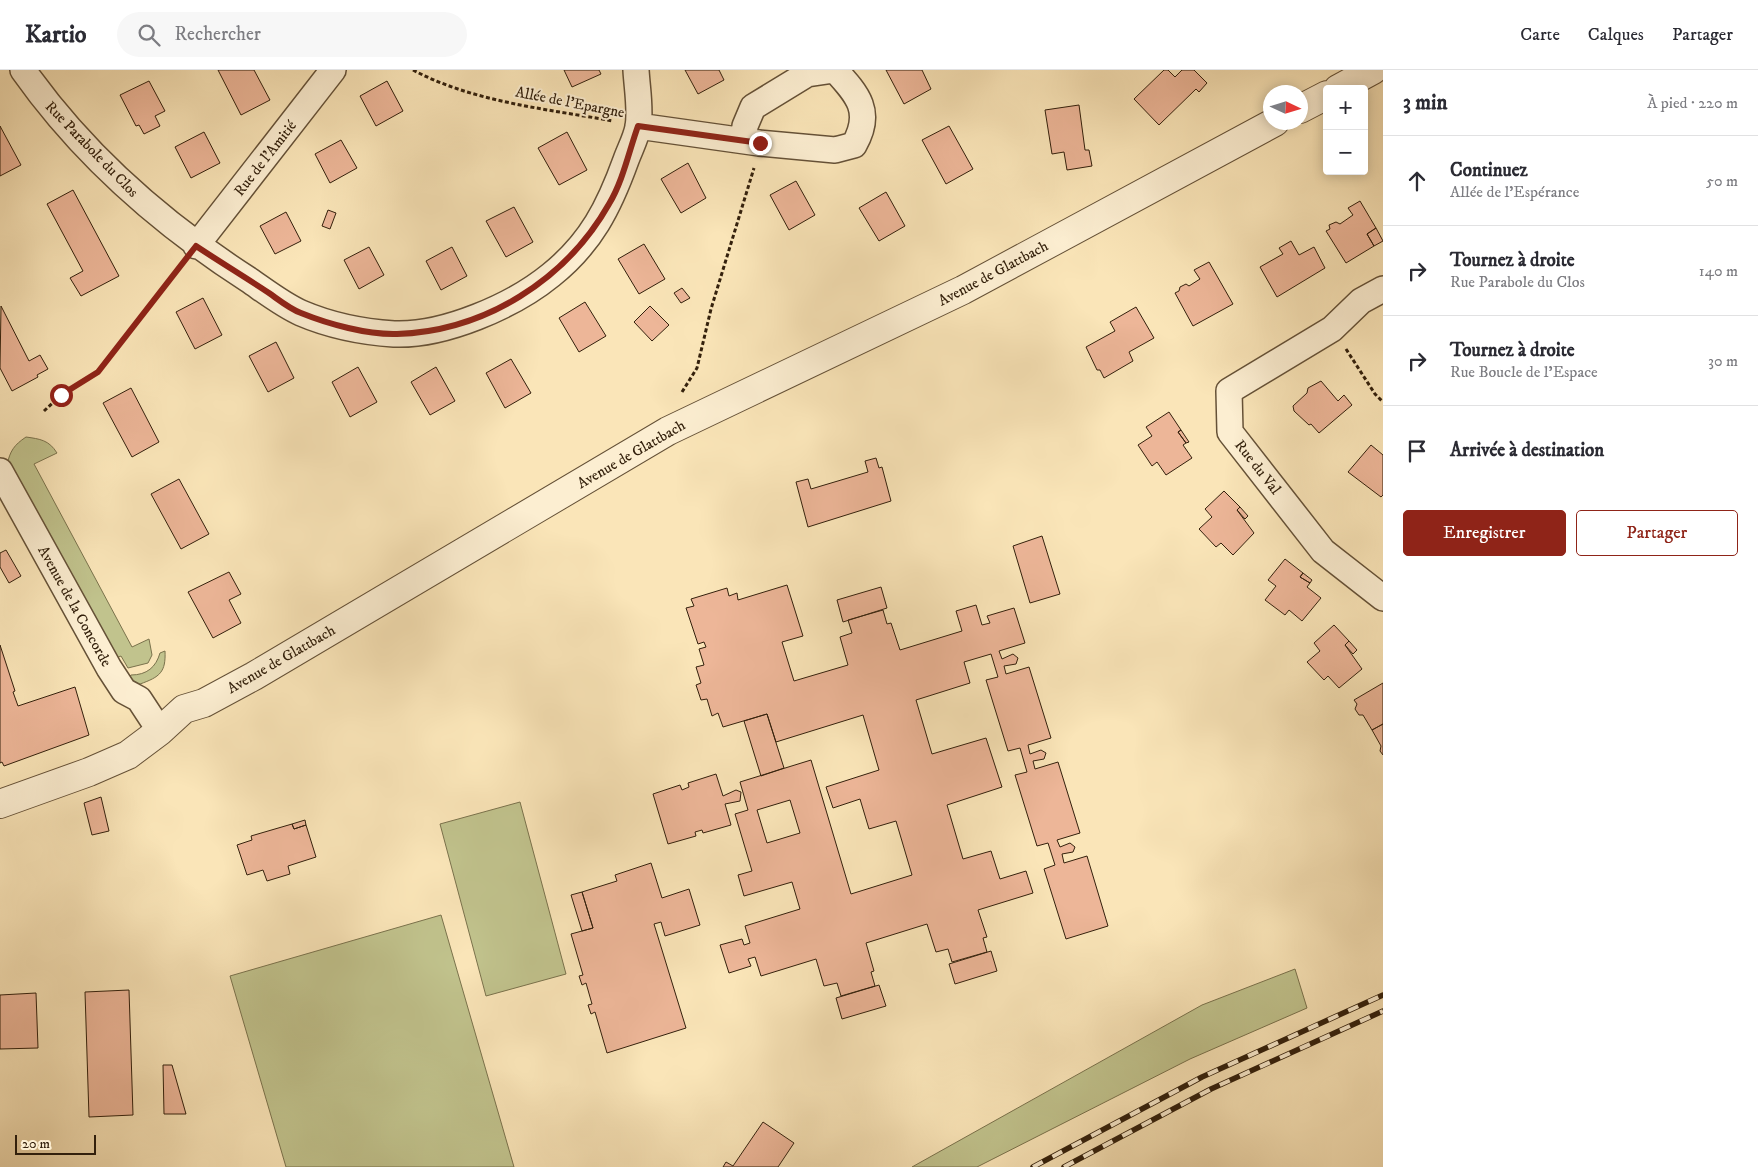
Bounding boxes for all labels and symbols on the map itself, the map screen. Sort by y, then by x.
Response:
street label: Allée de l'Epargne [514,83,626,122]
north arrow [1263,85,1308,130]
street label: Rue Parabole du Clos [41,97,142,201]
street label: Rue de l'Amitié [230,116,301,200]
route end [749,132,772,155]
street label: Avenue de Glattbach [935,236,1052,310]
route start [50,384,73,407]
street label: Avenue de Glattbach [574,416,689,493]
street label: Rue du Val [1230,436,1285,499]
street label: Avenue de la Concorde [33,542,116,670]
street label: Avenue de Glattbach [224,621,339,698]
scale bar [15,1132,96,1155]

